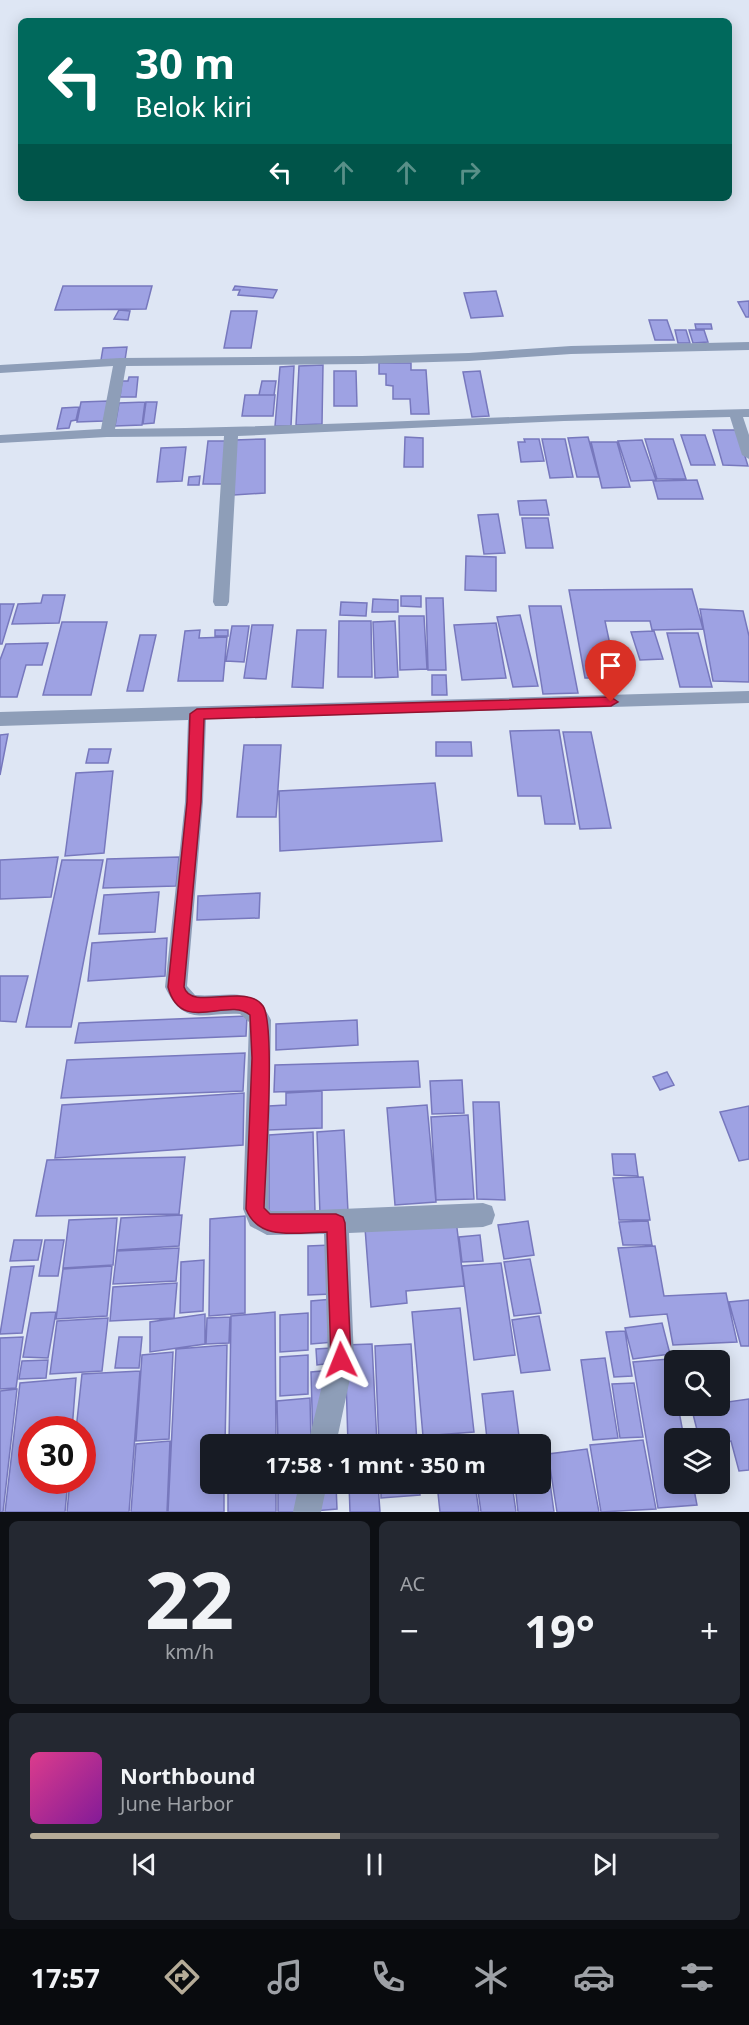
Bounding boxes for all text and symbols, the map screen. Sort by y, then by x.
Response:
text: 30 m [135,34,235,91]
icon: left [36,42,114,120]
text: Belok kiri [135,88,252,125]
icon: left [264,156,297,189]
icon: ahead [327,156,360,189]
icon: ahead [390,156,423,189]
icon: right [453,156,486,189]
pin [585,640,636,702]
icon: arrive [594,649,627,682]
position arrow [309,1328,373,1392]
map controls [664,1350,730,1494]
button: search [664,1350,730,1416]
speed limit sign: 30 [18,1416,96,1494]
button: layers [664,1428,730,1494]
text: 17:58 · 1 mnt · 350 m [265,1449,486,1479]
text: 22 [145,1546,234,1652]
text: AC [400,1570,425,1597]
text: 19° [524,1600,595,1661]
text: − [400,1608,419,1653]
text: + [700,1608,719,1653]
text: km/h [165,1638,214,1665]
text: Northbound [120,1760,255,1790]
text: June Harbor [120,1790,234,1817]
icon: previous [128,1848,161,1881]
icon: pause [358,1848,391,1881]
icon: next [588,1848,621,1881]
icon: directions [161,1956,203,1998]
icon: music [264,1956,306,1998]
icon: phone [367,1956,409,1998]
icon: climate [470,1956,512,1998]
icon: car [573,1956,615,1998]
icon: filters [676,1956,718,1998]
text: 17:57 [31,1959,100,1996]

